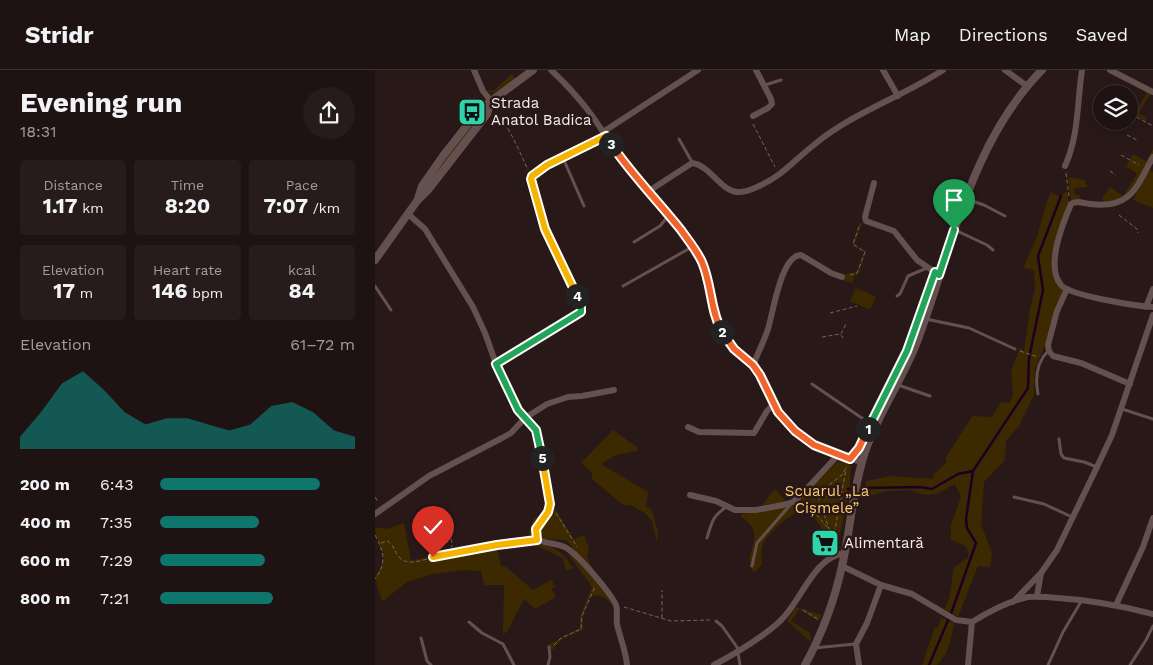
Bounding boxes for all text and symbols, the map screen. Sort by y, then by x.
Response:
text: Stridr [25,21,94,49]
text: Map [894,24,931,45]
text: Directions [959,24,1048,45]
text: Saved [1076,24,1128,45]
map controls [1093,85,1138,130]
button: layers [1093,85,1138,130]
text: Evening run [20,86,182,119]
button: share [303,87,355,139]
place label: Strada Anatol Badica [491,94,592,129]
bus stop icon: Strada Anatol Badica [457,97,487,127]
text: 18:31 [20,122,56,141]
pin: 3 [599,132,623,156]
text: 3 [607,136,616,152]
text: Distance [43,177,103,193]
text: Time [171,177,204,193]
text: Pace [286,177,318,193]
pin [933,179,975,230]
icon: arrive [940,186,968,214]
text: 1.17 [43,193,78,218]
text: 8:20 [165,193,210,218]
text: 7:07 [263,193,308,218]
text: km [78,200,104,216]
text: /km [308,200,340,216]
text: Elevation [42,262,104,278]
text: Heart rate [153,262,222,278]
text: kcal [288,262,316,278]
text: 17 [53,278,75,303]
text: 146 [152,278,187,303]
text: 84 [288,278,315,303]
pin: 4 [565,284,589,308]
text: m [75,285,93,301]
text: bpm [187,285,223,301]
text: 4 [573,288,582,304]
pin: 2 [709,320,735,344]
text: 2 [718,324,727,340]
text: Elevation [20,335,91,354]
text: 61–72 m [290,335,355,354]
pin: 1 [855,416,881,442]
text: 1 [865,421,872,437]
pin: 5 [529,446,555,470]
text: 5 [538,450,547,466]
text: 200 m [20,475,70,494]
text: 6:43 [100,475,134,494]
park label: Scuarul „La Cișmele” [785,482,870,517]
pin [412,506,454,557]
text: 400 m [20,513,71,532]
text: 7:35 [100,513,132,532]
icon: check [419,513,447,541]
supermarket icon: Alimentară [810,528,840,558]
place label: Alimentară [844,534,924,552]
text: 600 m [20,551,70,570]
text: 7:29 [100,551,133,570]
text: 800 m [20,589,70,608]
text: 7:21 [100,589,129,608]

